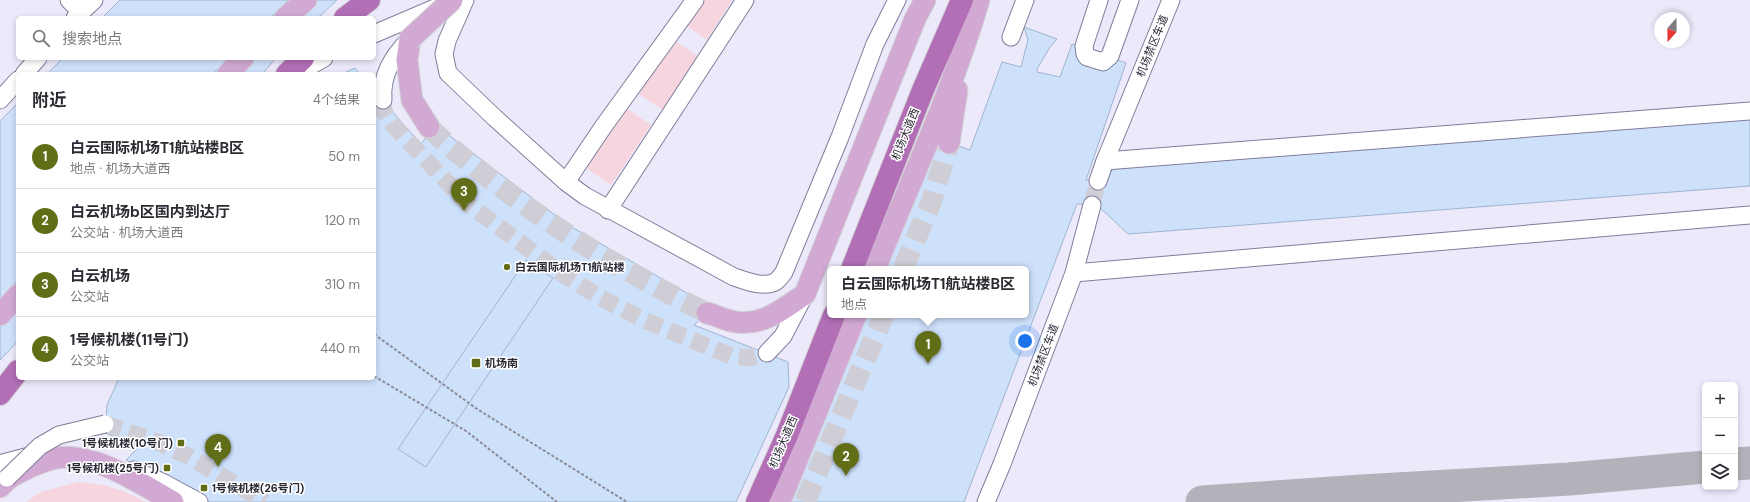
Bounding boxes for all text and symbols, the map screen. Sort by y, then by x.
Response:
north arrow [1654,12,1690,48]
street label: 机场禁区车道 [1133,13,1171,79]
search box [16,16,376,60]
icon: search [30,27,52,49]
text: 搜索地点 [62,29,122,49]
text: 附近 [32,89,66,111]
text: 4个结果 [313,91,360,108]
street label: 机场大道西 [888,106,922,162]
text: 白云国际机场T1航站楼B区 [70,138,244,158]
text: 1 [43,148,47,165]
text: 50 m [328,148,360,165]
text: 地点 · 机场大道西 [70,160,171,177]
pin: 3 [451,178,477,211]
text: 白云机场b区国内到达厅 [70,202,230,222]
text: 2 [41,212,49,229]
text: 120 m [325,212,360,229]
text: 公交站 · 机场大道西 [70,224,184,241]
place label: 白云国际机场T1航站楼 [515,260,625,274]
marker: 白云国际机场T1航站楼 [502,262,512,272]
text: 白云机场 [70,266,130,286]
popup [827,266,1029,318]
text: 白云国际机场T1航站楼B区 [841,274,1015,294]
text: 3 [41,276,49,293]
text: 310 m [325,276,360,293]
text: 公交站 [70,288,109,305]
text: 地点 [841,296,867,313]
street label: 机场禁区车道 [1025,322,1061,388]
text: 1号候机楼(11号门) [70,330,189,350]
pin: 1 [915,331,941,364]
your location [1015,331,1035,351]
text: 4 [41,340,49,357]
text: 440 m [320,340,360,357]
text: 公交站 [70,352,109,369]
place label: 机场南 [485,356,518,370]
marker: 机场南 [470,357,482,369]
map controls [1702,382,1738,490]
button: + [1702,382,1738,418]
street label: 机场大道西 [766,414,800,470]
button: − [1702,418,1738,454]
pin: 4 [205,434,231,467]
place label: 1号候机楼(10号门) [82,436,173,450]
marker: 1号候机楼(10号门) [176,438,186,448]
pin: 2 [833,443,859,476]
button: layers [1702,454,1738,490]
place label: 1号候机楼(25号门) [67,461,159,475]
marker: 1号候机楼(25号门) [162,463,172,473]
place label: 1号候机楼(26号门) [212,481,304,495]
marker: 1号候机楼(26号门) [199,483,209,493]

